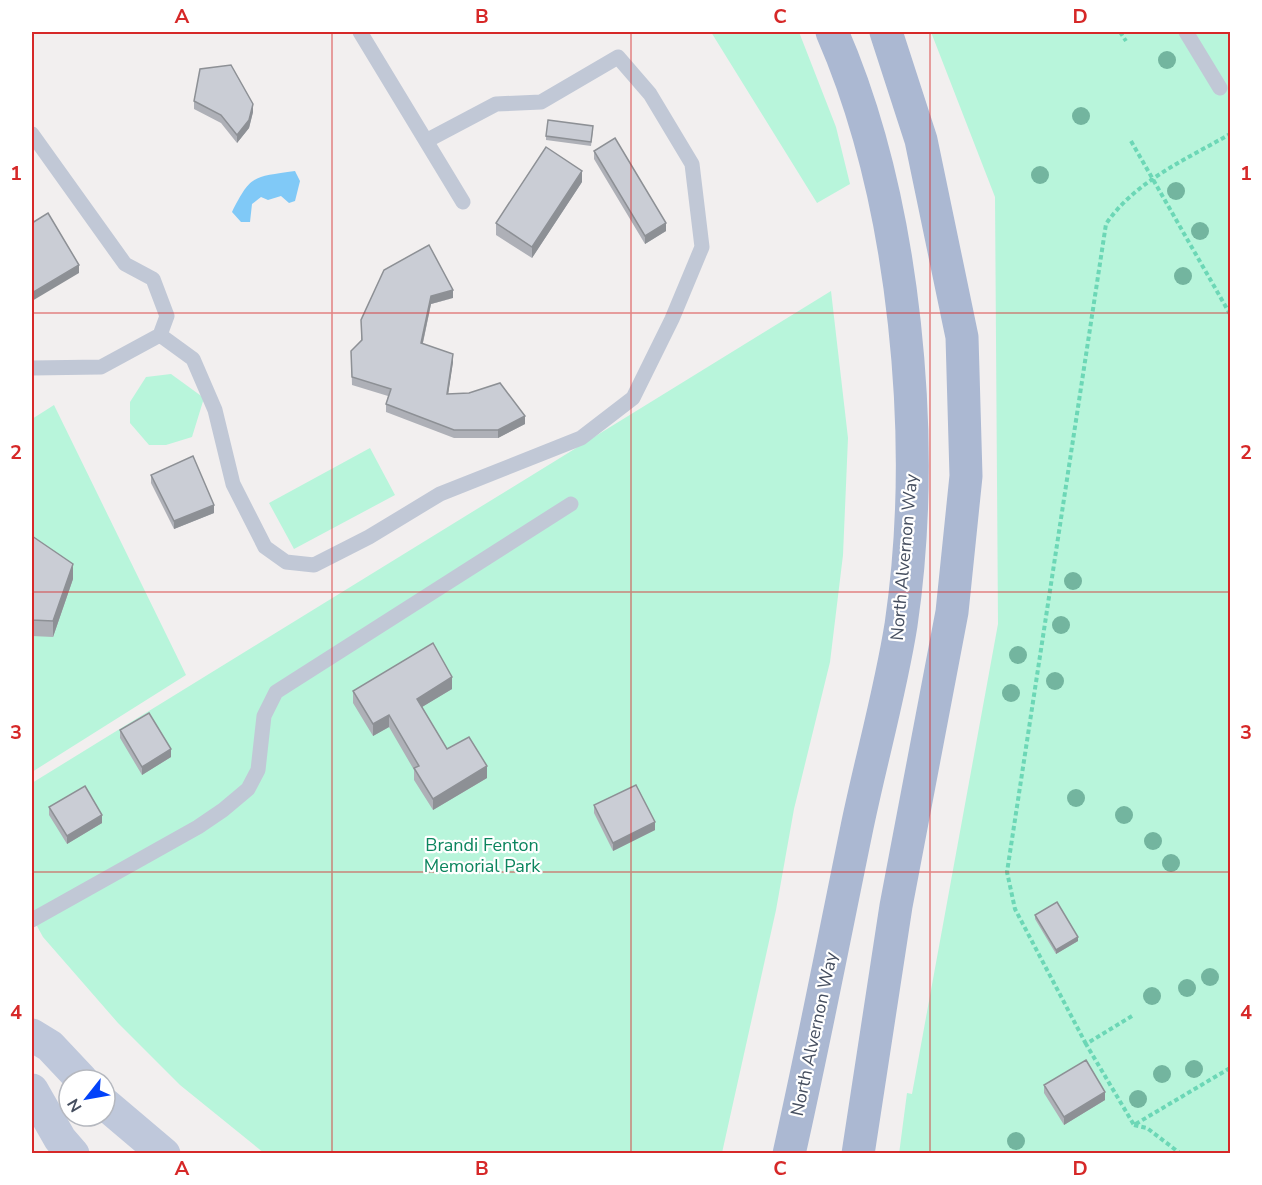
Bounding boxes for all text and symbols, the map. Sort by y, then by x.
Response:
text: A [175,3,190,30]
text: B [475,3,489,30]
text: C [773,3,787,30]
text: D [1072,3,1088,30]
text: 1 [10,160,22,187]
text: 1 [1240,160,1252,187]
text: 2 [10,439,22,466]
text: 2 [1240,439,1252,466]
street label: North Alvernon Way [885,472,923,641]
text: 3 [10,719,22,746]
text: 3 [1240,719,1252,746]
park label: Brandi Fenton Memorial Park [424,833,541,878]
street label: North Alvernon Way [785,949,843,1118]
text: 4 [10,999,22,1026]
text: 4 [1240,999,1252,1026]
north arrow [57,1068,117,1128]
text: N [62,1094,88,1116]
text: A [175,1155,190,1182]
text: B [475,1155,489,1182]
text: C [773,1155,787,1182]
text: D [1072,1155,1088,1182]

